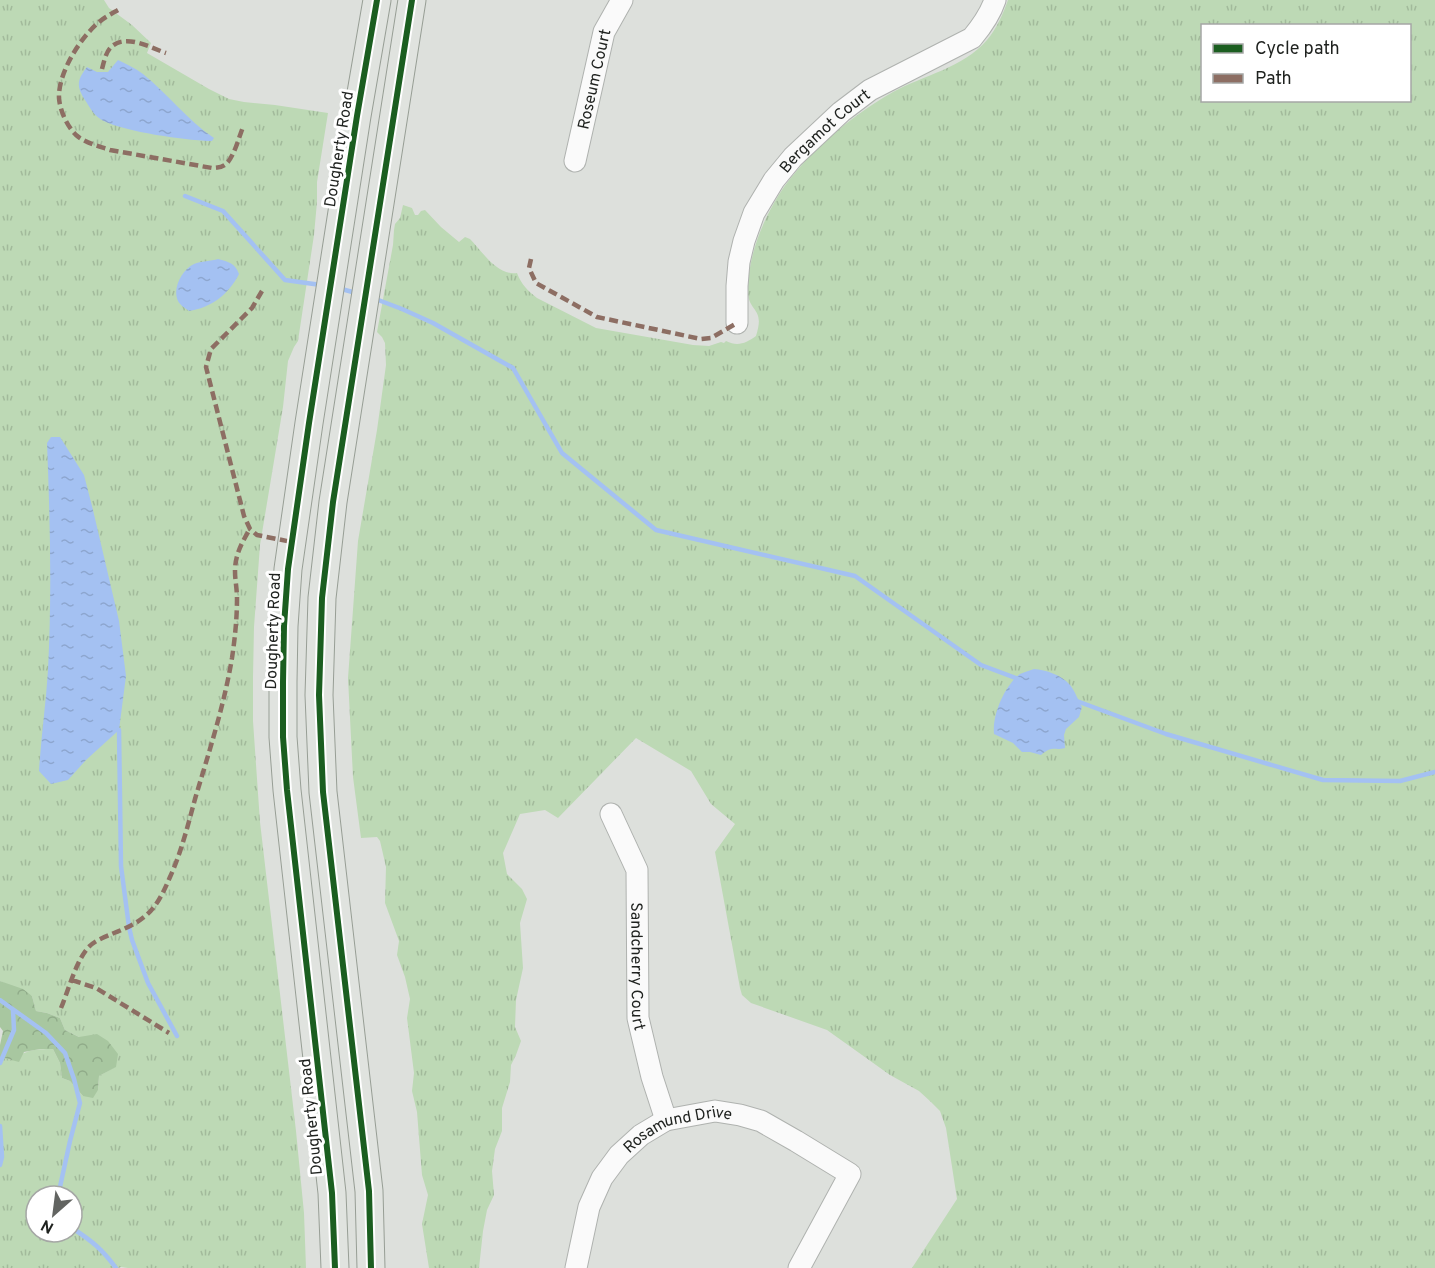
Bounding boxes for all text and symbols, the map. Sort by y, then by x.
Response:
legend [1201,24,1411,102]
street label: Roseum Court [574,27,616,132]
text: Cycle path [1255,38,1340,61]
text: Path [1255,68,1292,91]
street label: Bergamot Court [776,85,875,178]
street label: Dougherty Road [321,90,359,209]
street label: Dougherty Road [262,572,286,690]
street label: Sandcherry Court [625,902,649,1033]
street label: Dougherty Road [296,1058,328,1176]
street label: Rosamund Drive [620,1103,733,1158]
north arrow [24,1184,84,1244]
text: N [38,1214,58,1237]

